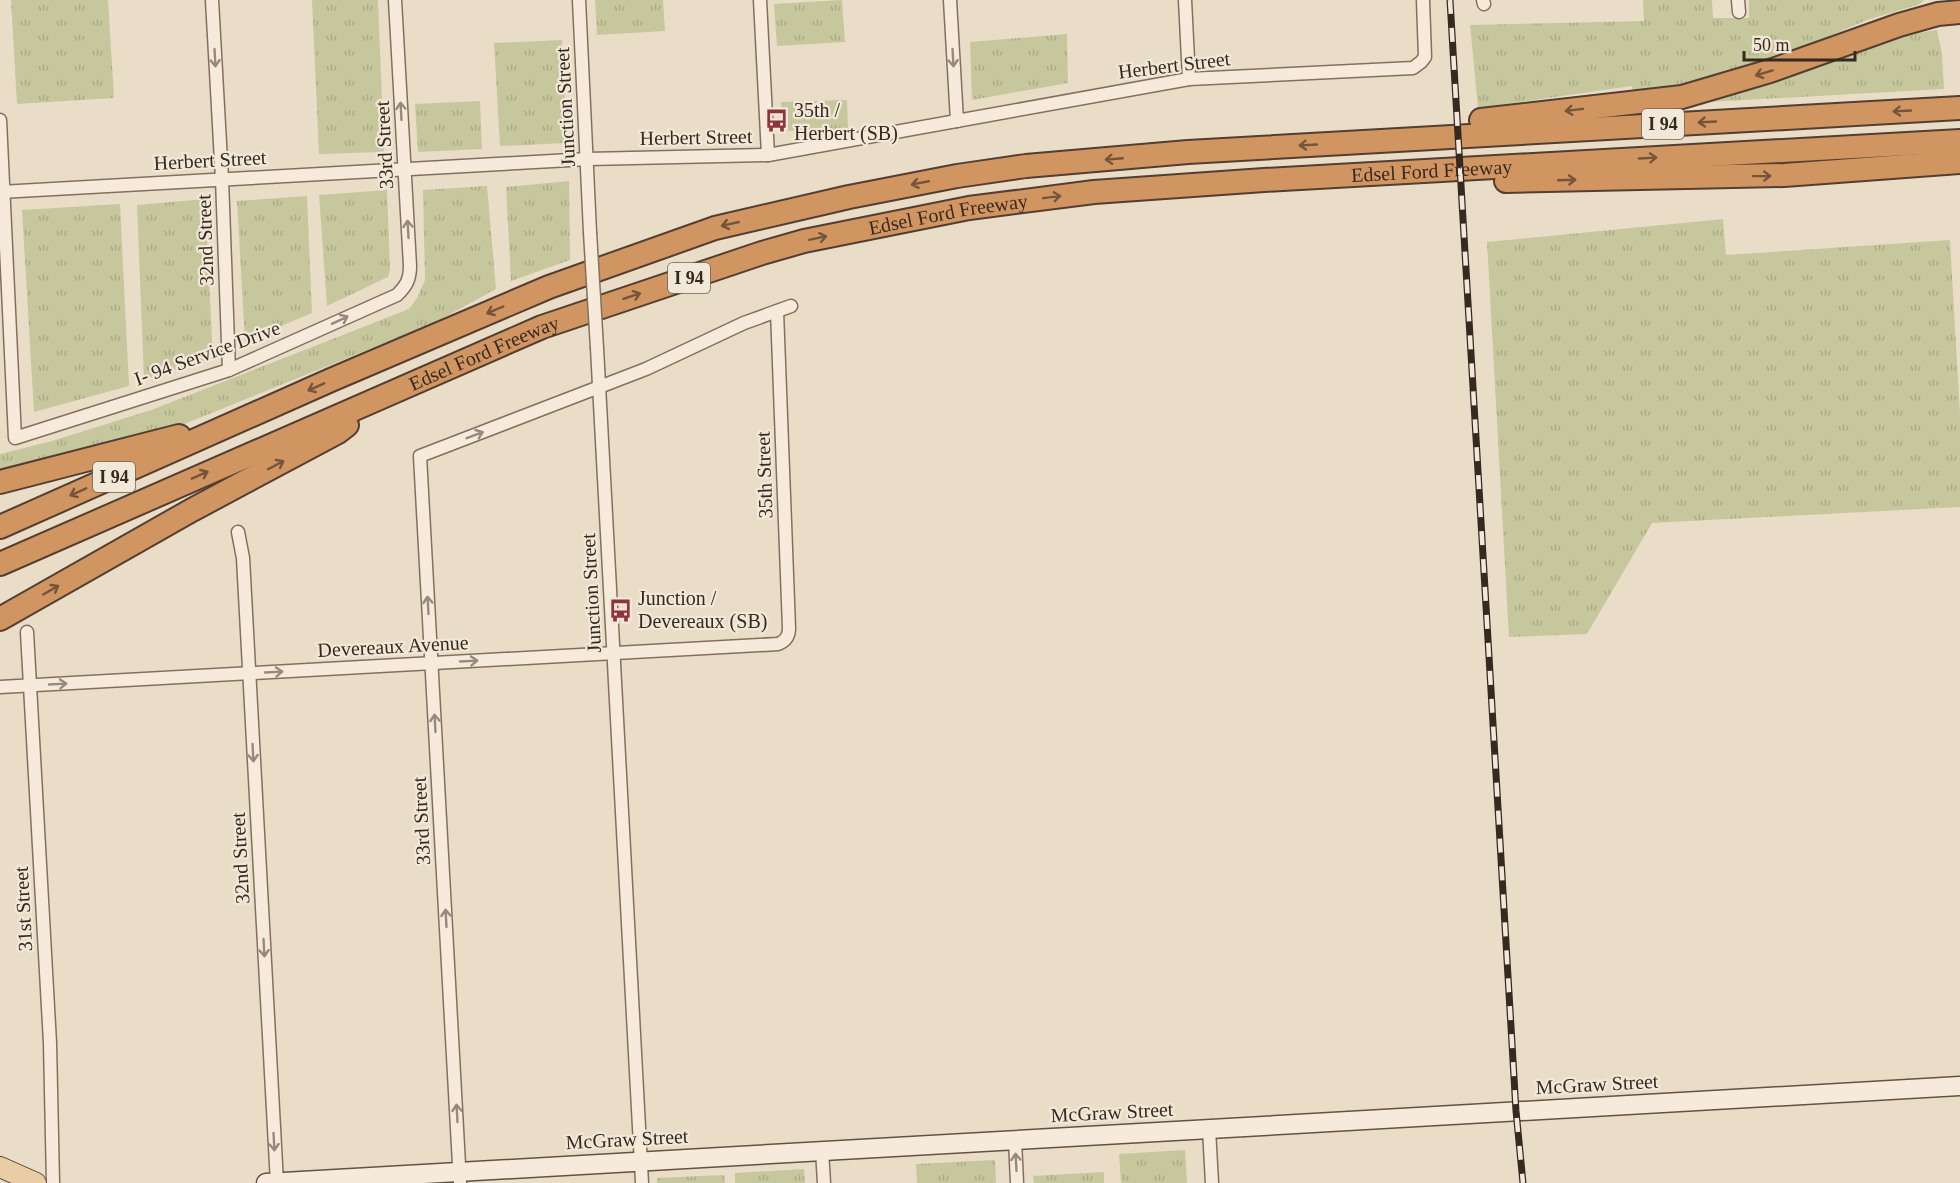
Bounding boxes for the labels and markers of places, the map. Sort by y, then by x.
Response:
place label: 35th / Herbert (SB) [794,99,898,145]
bus stop icon: 35th / Herbert (SB) [763,108,789,134]
place label: Junction / Devereaux (SB) [638,587,767,633]
bus stop icon: Junction / Devereaux (SB) [607,597,633,623]

